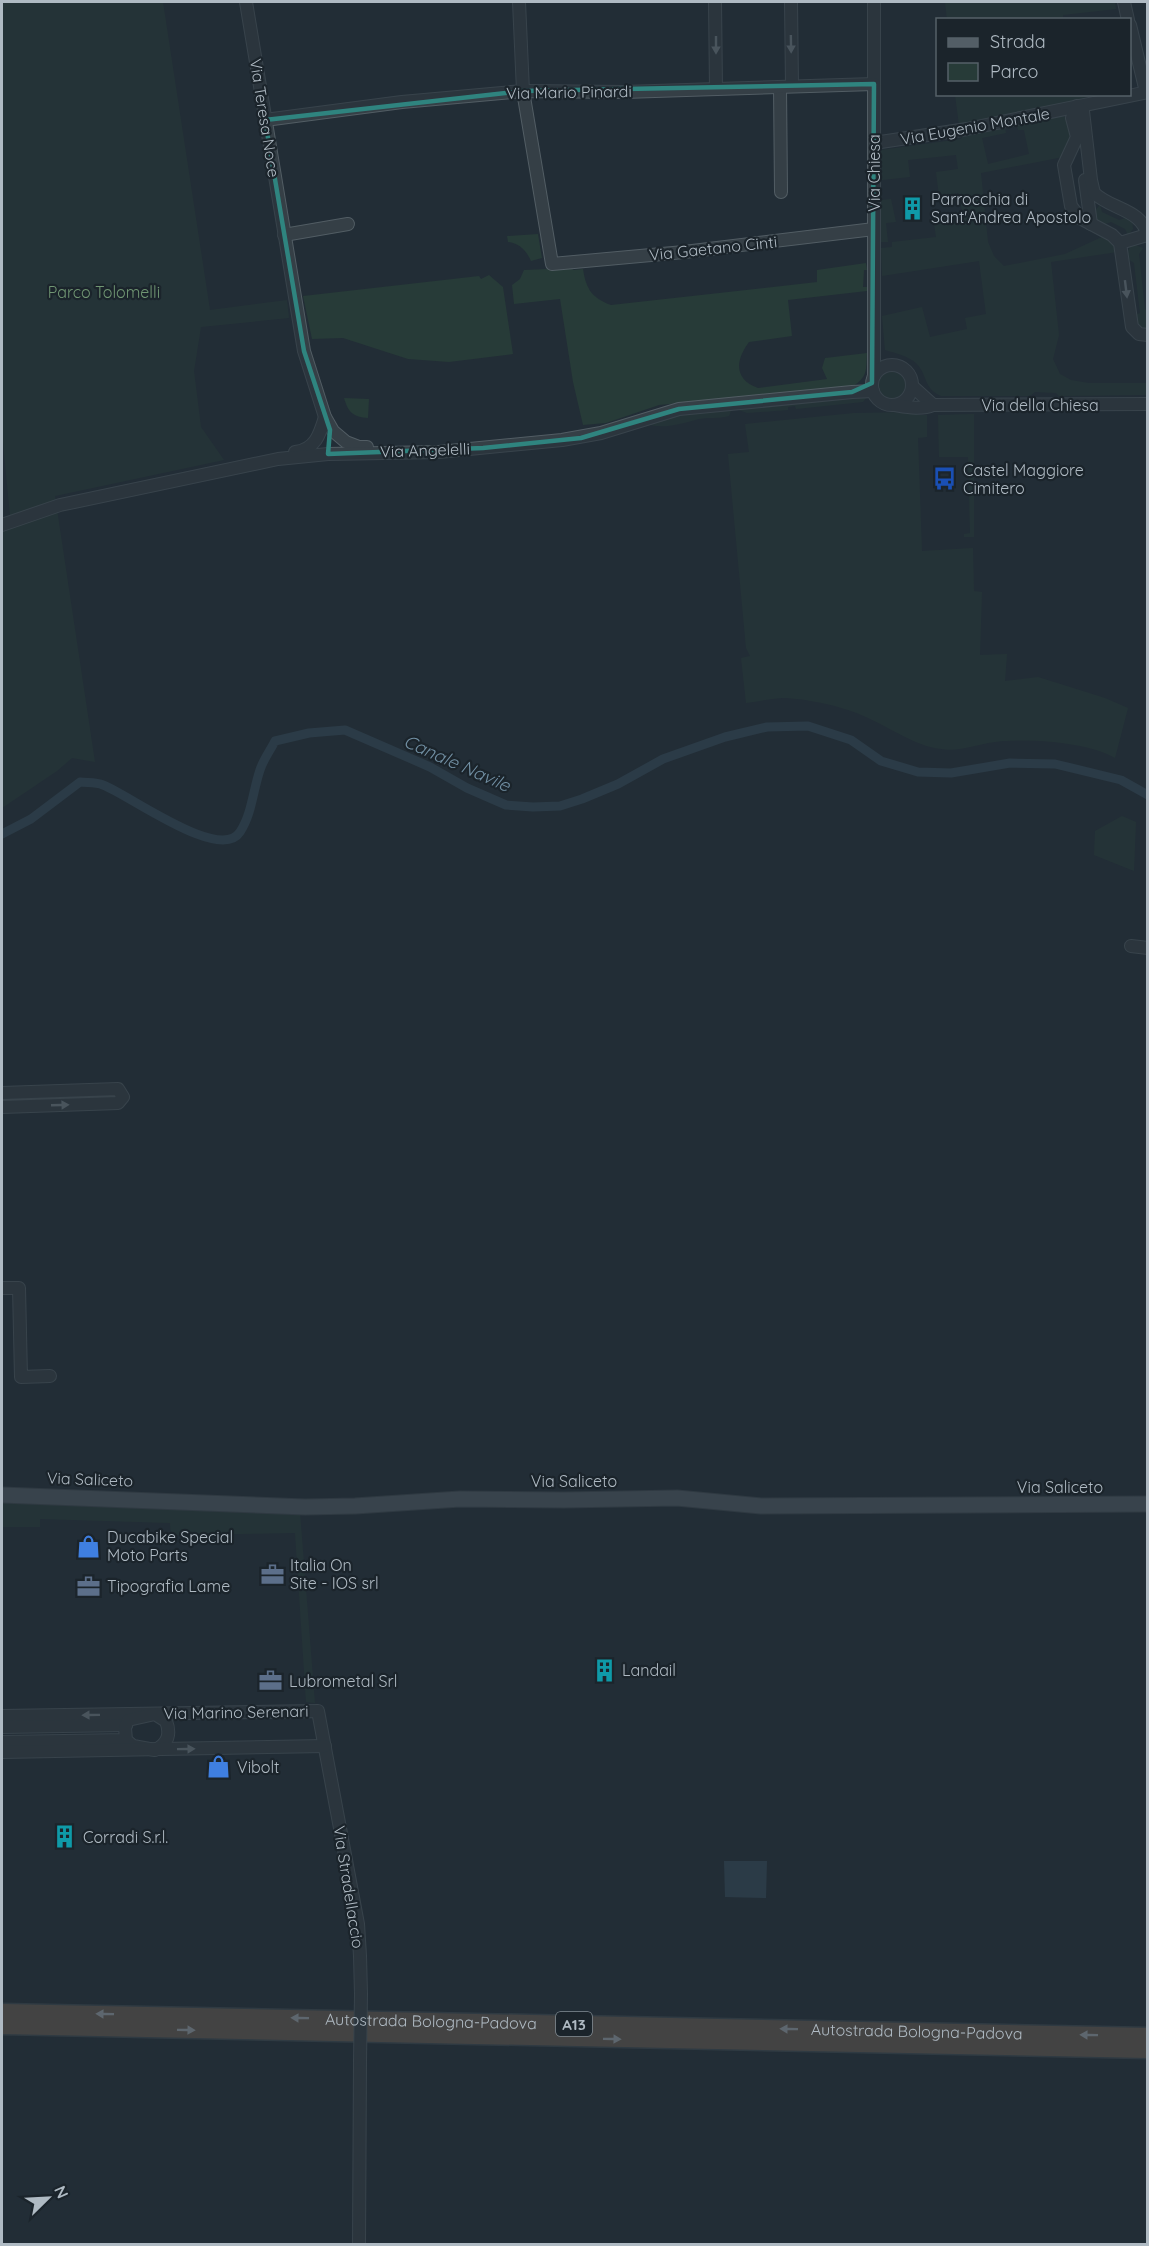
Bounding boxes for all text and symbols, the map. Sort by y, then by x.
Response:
legend [936,18,1131,96]
text: Strada [990,30,1046,53]
one-way arrow [787,34,796,53]
one-way arrow [711,36,720,55]
street label: Via Teresa Noce [246,57,284,179]
text: Parco [990,60,1038,83]
street label: Via Mario Pinardi [506,81,632,103]
street label: Via Eugenio Montale [899,103,1051,149]
street label: Via Chiesa [864,134,884,212]
place label: Parrocchia di Sant'Andrea Apostolo [931,189,1091,227]
building icon: Parrocchia di Sant'Andrea Apostolo [900,195,926,221]
street label: Via Gaetano Cinti [648,231,778,265]
one-way arrow [1122,279,1131,298]
park label: Parco Tolomelli [48,282,160,302]
street label: Via della Chiesa [981,395,1099,415]
street label: Via Angelelli [380,438,470,462]
place label: Castel Maggiore Cimitero [963,460,1084,498]
bus stop icon: Castel Maggiore Cimitero [932,466,958,492]
water label: Canale Navile [400,729,515,797]
one-way arrow [50,1100,69,1109]
street label: Via Saliceto [47,1468,133,1490]
street label: Via Saliceto [531,1471,617,1491]
street label: Via Saliceto [1017,1477,1103,1497]
place label: Ducabike Special Moto Parts [107,1527,233,1565]
shop icon: Ducabike Special Moto Parts [76,1533,102,1559]
place label: Italia On Site - IOS srl [290,1555,379,1593]
office icon: Italia On Site - IOS srl [259,1561,285,1587]
office icon: Tipografia Lame [76,1573,102,1599]
place label: Tipografia Lame [107,1576,230,1596]
building icon: Landail [591,1657,617,1683]
place label: Landail [622,1660,676,1680]
office icon: Lubrometal Srl [258,1668,284,1694]
place label: Lubrometal Srl [289,1671,397,1691]
street label: Via Marino Serenari [163,1701,309,1723]
one-way arrow [82,1710,101,1719]
one-way arrow [176,1744,195,1754]
shop icon: Vibolt [206,1754,232,1780]
place label: Vibolt [237,1757,279,1777]
building icon: Corradi S.r.l. [52,1824,78,1850]
street label: Via Stradellaccio [329,1824,369,1950]
place label: Corradi S.r.l. [83,1827,168,1847]
street label: Autostrada Bologna-Padova [325,2009,537,2033]
one-way arrow [96,2010,115,2019]
road number: A13 [556,2012,592,2036]
one-way arrow [291,2014,310,2023]
street label: Autostrada Bologna-Padova [811,2019,1023,2043]
one-way arrow [780,2024,799,2033]
one-way arrow [176,2025,195,2035]
one-way arrow [1080,2030,1099,2040]
one-way arrow [602,2034,621,2044]
north arrow [18,2168,78,2228]
text: N [50,2182,73,2201]

